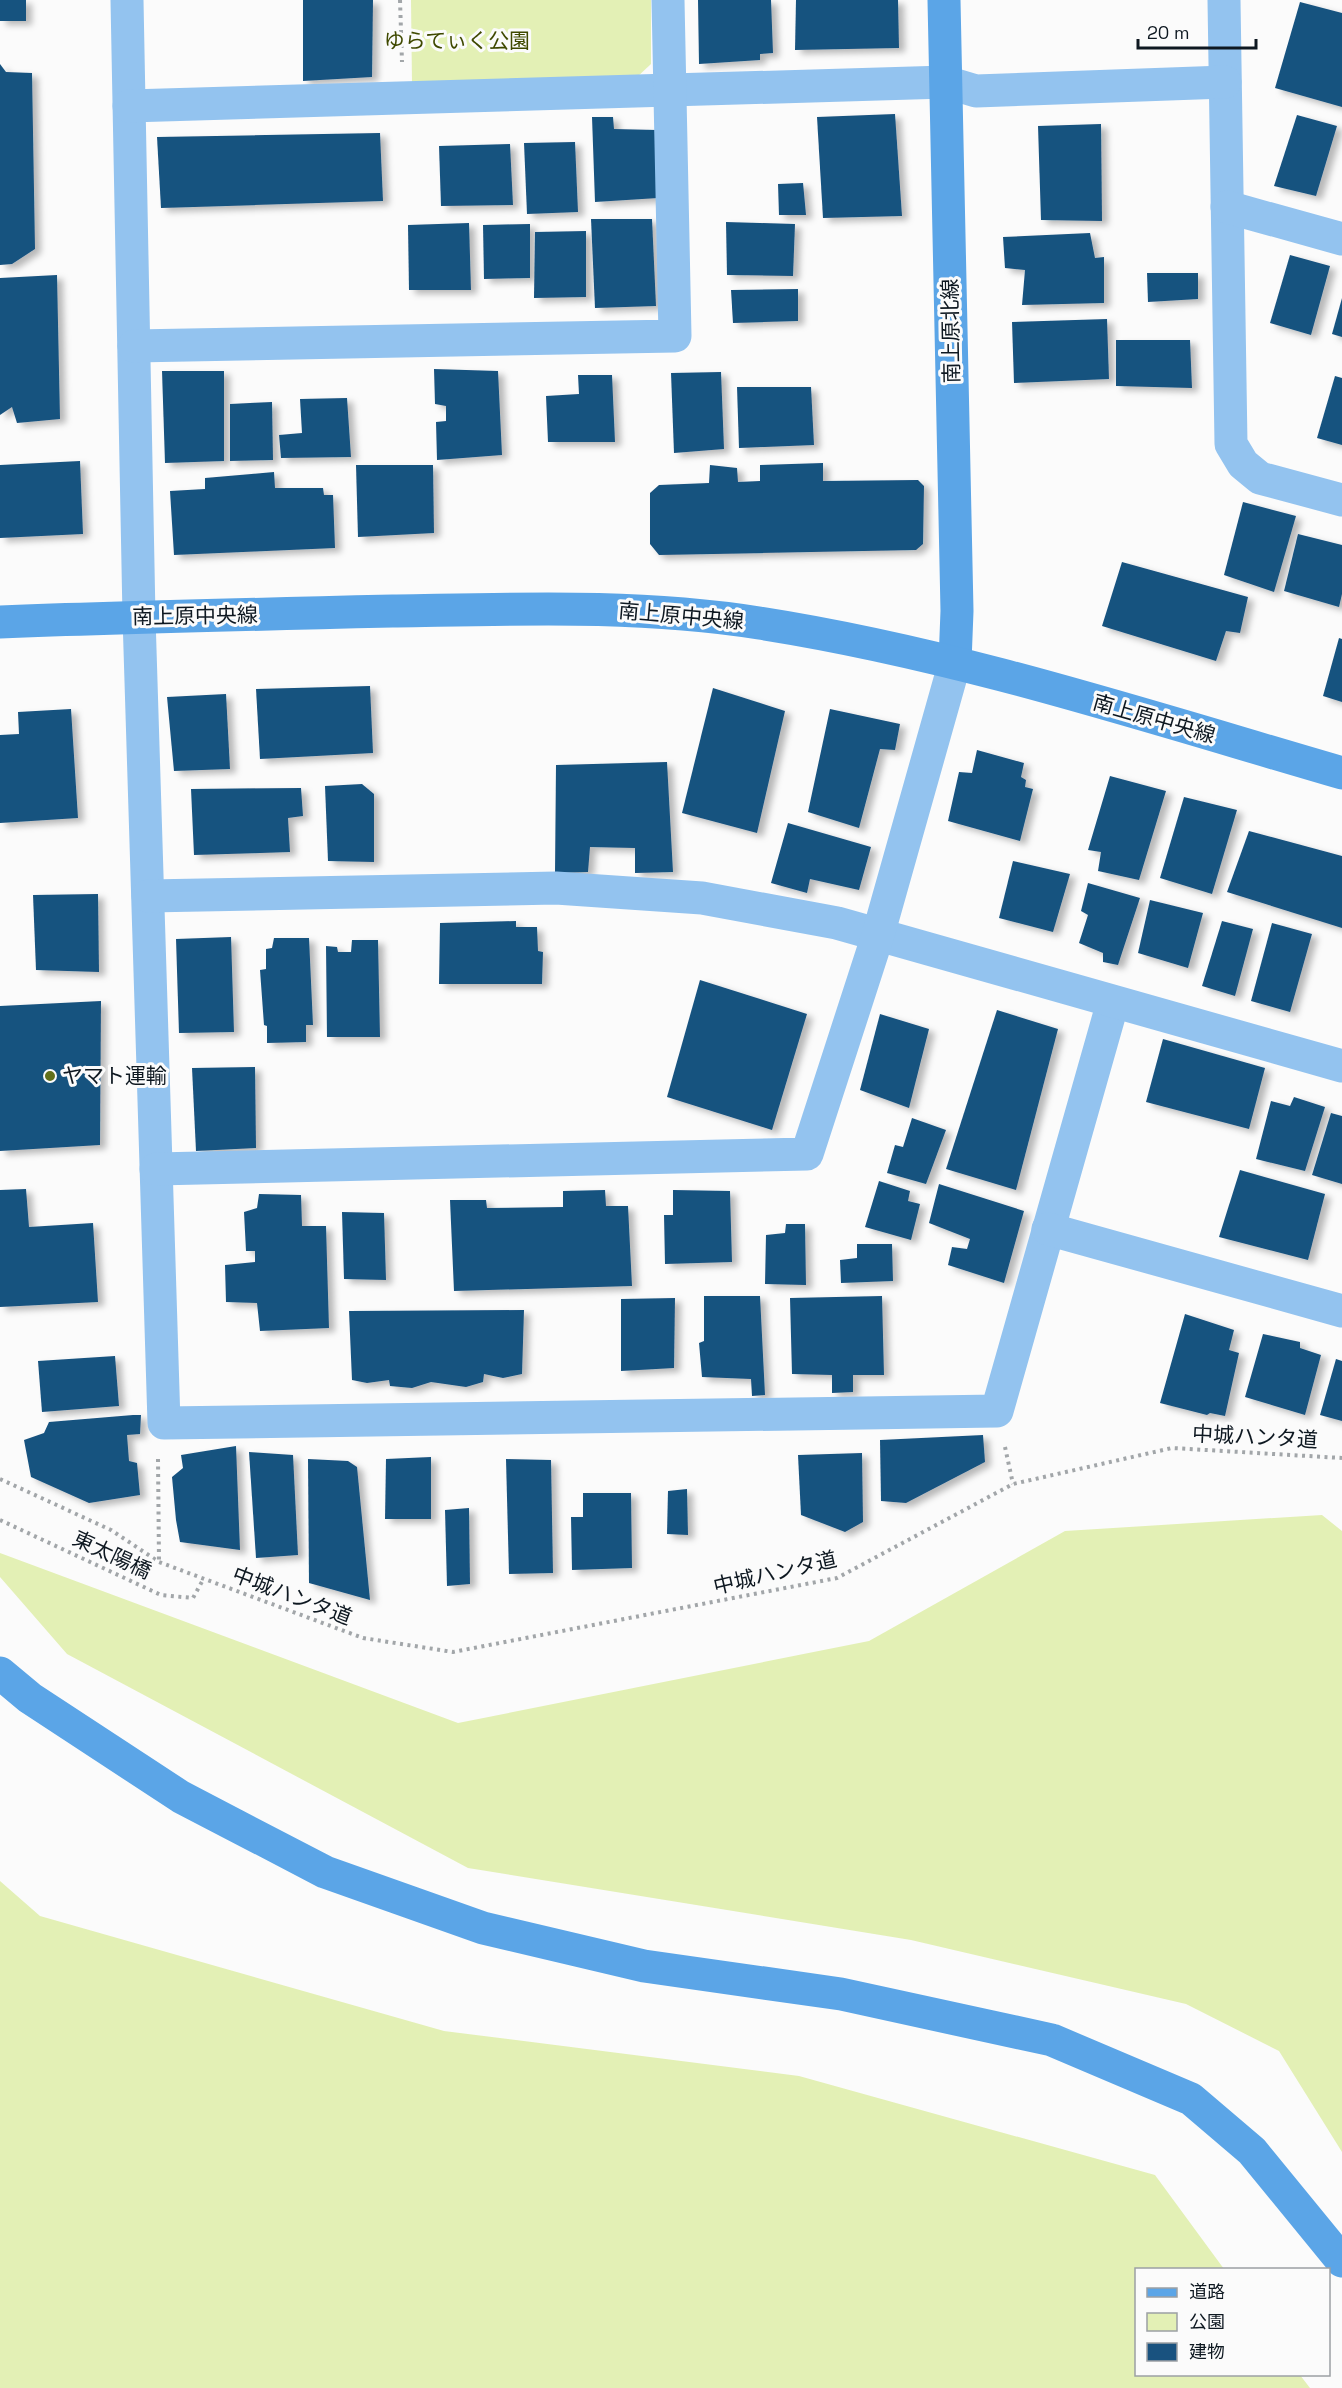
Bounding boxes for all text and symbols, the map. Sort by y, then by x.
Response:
scale bar [1138,12,1256,50]
text: 20 m [1147,21,1190,44]
park label: ゆらてぃく公園 [384,27,530,54]
street label: 南上原北線 [936,278,965,384]
street label: 南上原中央線 [617,597,745,634]
street label: 南上原中央線 [132,601,258,630]
street label: 南上原中央線 [1090,688,1218,749]
place label: ヤマト運輸 [62,1062,167,1089]
marker: ヤマト運輸 [43,1069,57,1083]
street label: 中城ハンタ道 [1191,1420,1319,1453]
street label: 東太陽橋 [68,1525,156,1585]
street label: 中城ハンタ道 [710,1545,839,1600]
street label: 中城ハンタ道 [229,1560,356,1631]
legend [1135,2268,1330,2376]
text: 道路 [1189,2280,1225,2303]
text: 公園 [1189,2310,1225,2333]
text: 建物 [1189,2340,1225,2363]

